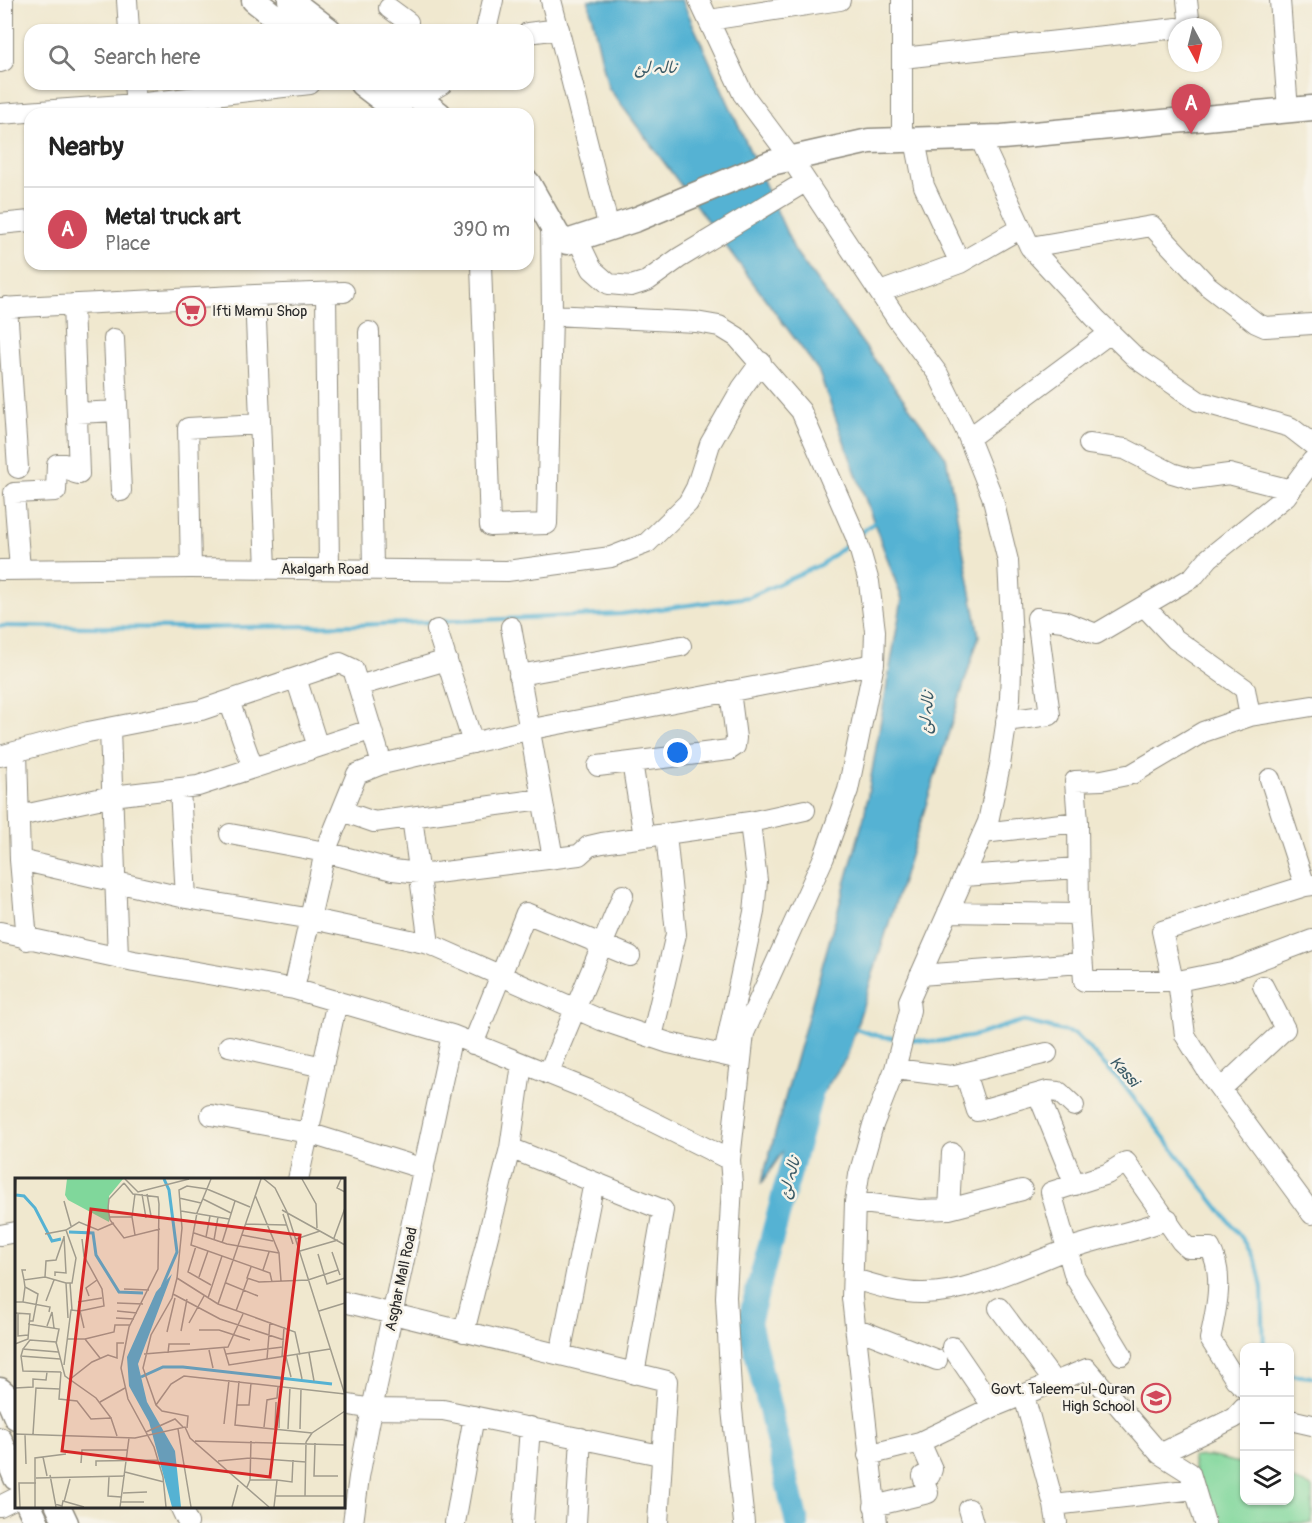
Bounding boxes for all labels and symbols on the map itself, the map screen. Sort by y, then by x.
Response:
north arrow [1168,18,1222,72]
water label: نالہ لئ [634,58,679,78]
pin: A [1172,84,1210,134]
supermarket icon: Ifti Mamu Shop [175,295,207,327]
place label: Ifti Mamu Shop [212,302,307,321]
street label: Akalgarh Road [281,560,369,579]
water label: نالہ لئ [915,688,939,735]
your location [663,738,692,767]
water label: Kassi [1105,1052,1145,1093]
water label: نالہ لئ [774,1152,806,1201]
inset map [15,1178,345,1508]
street label: Asghar Mall Road [381,1225,422,1333]
place label: Govt. Taleem-ul-Quran High School [991,1380,1135,1416]
school or university icon: Govt. Taleem-ul-Quran High School [1140,1382,1172,1414]

